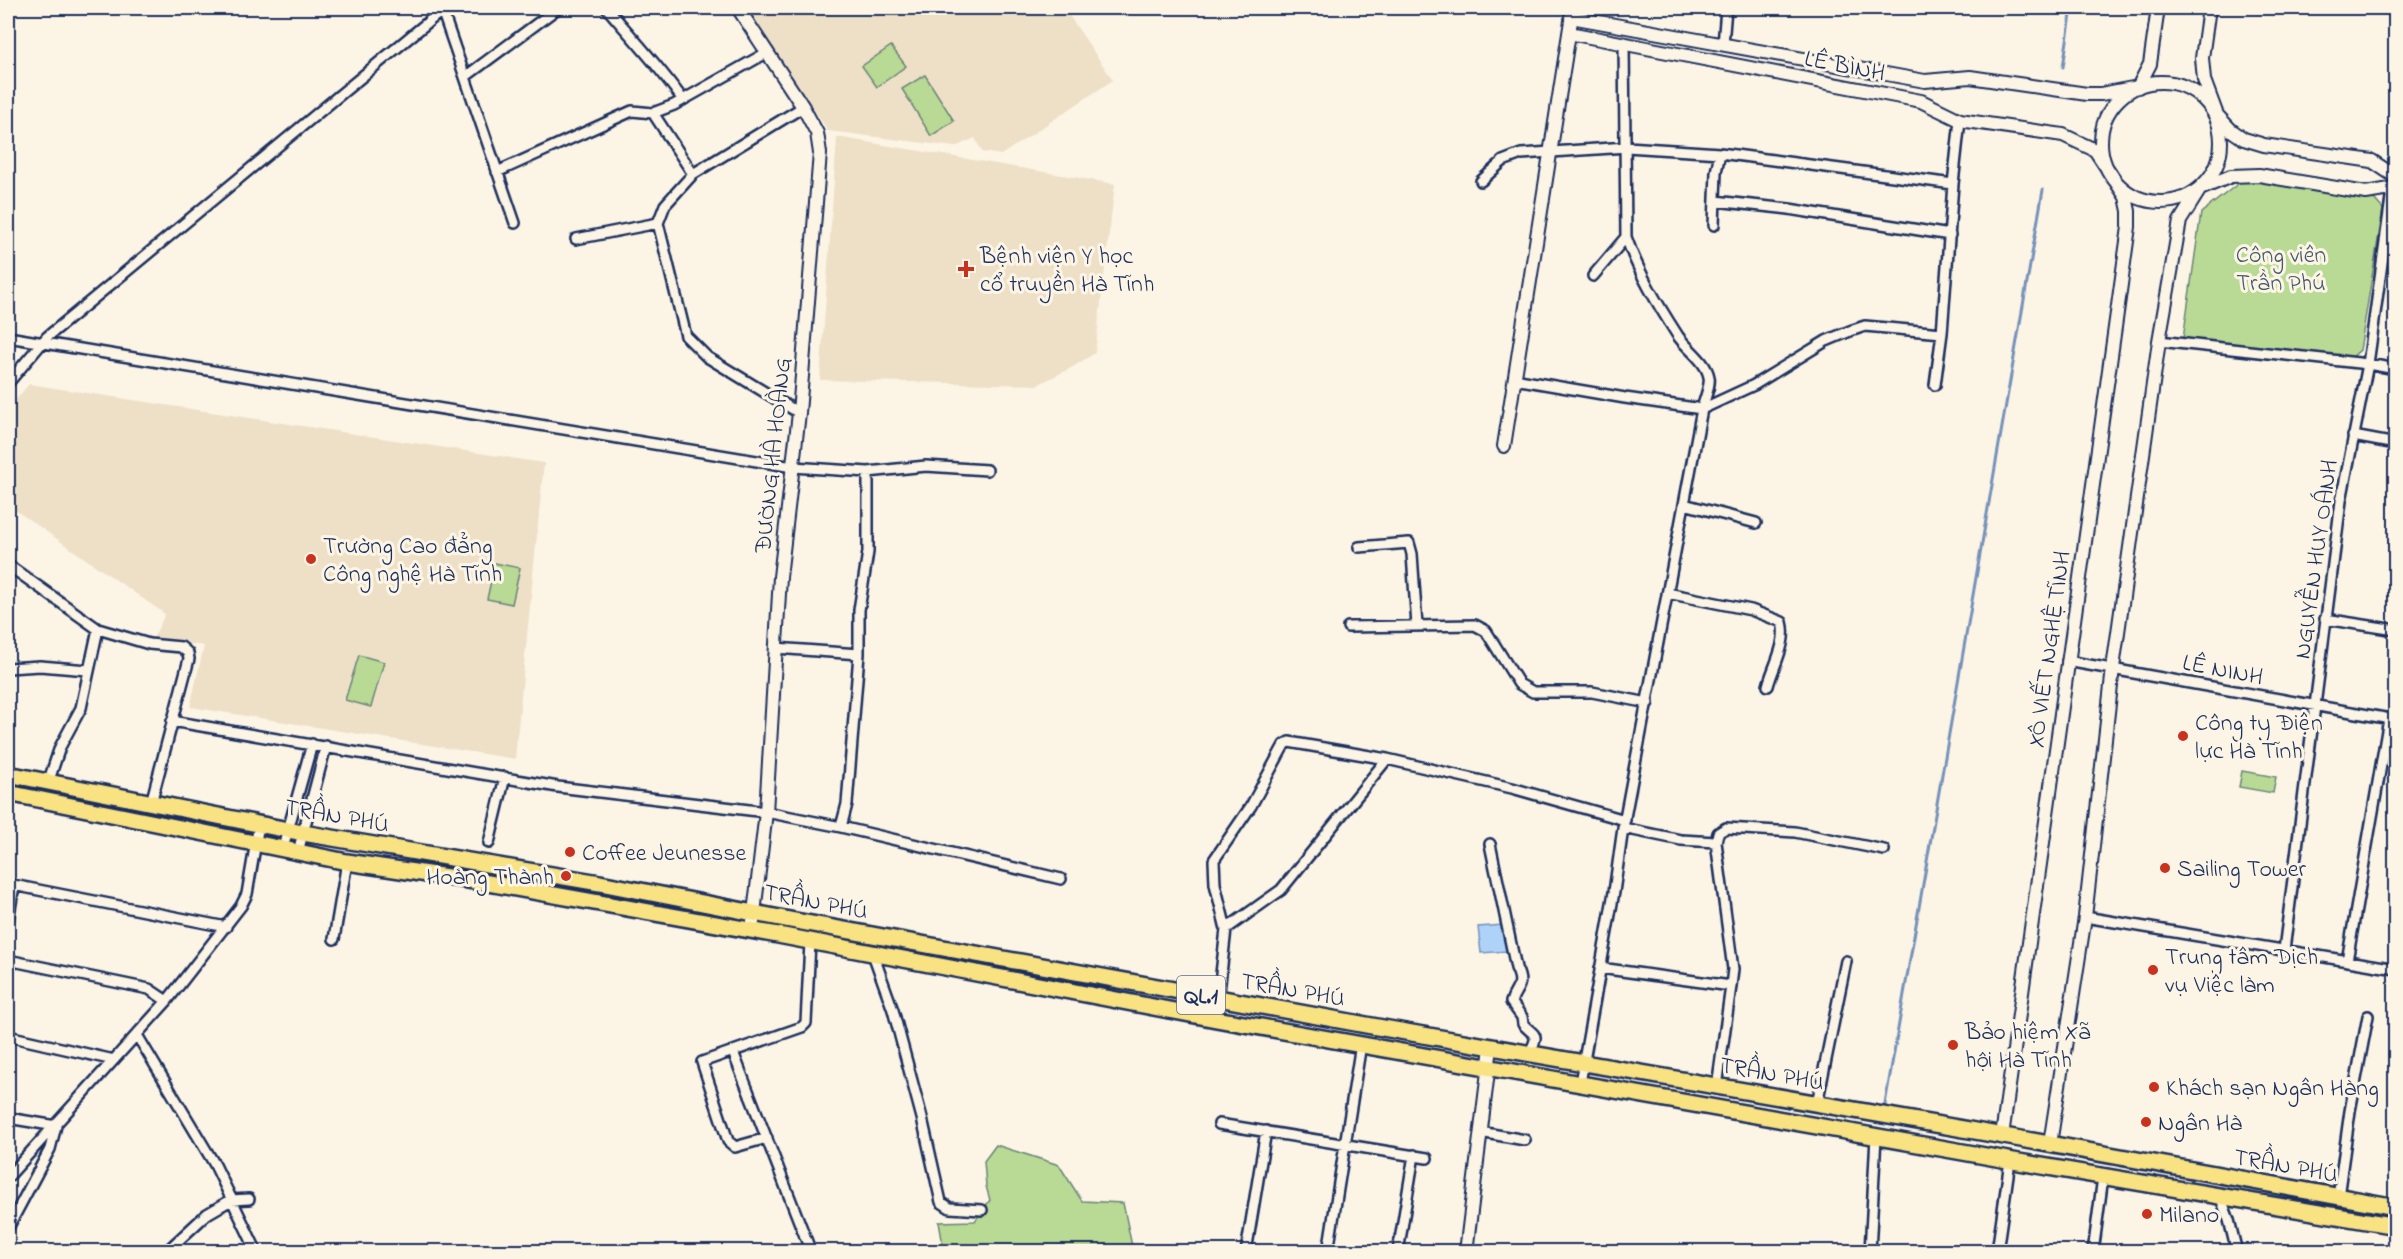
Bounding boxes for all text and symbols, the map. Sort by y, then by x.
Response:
street label: LÊ BÌNH [1801,43,1888,92]
park label: Công viên Trần Phú [2236,239,2326,302]
place label: Bệnh viện Y học cổ truyền Hà Tĩnh [979,240,1154,304]
marker: Bệnh viện Y học cổ truyền Hà Tĩnh [957,260,975,278]
street label: ĐƯỜNG HÀ HOÀNG [747,356,802,556]
street label: NGUYỄN HUY OÁNH [2285,457,2349,661]
place label: Trường Cao đẳng Công nghệ Hà Tĩnh [323,530,502,593]
street label: XÔ VIẾT NGHỆ TĨNH [2019,549,2082,750]
marker: Trường Cao đẳng Công nghệ Hà Tĩnh [304,552,318,566]
street label: LÊ NINH [2179,647,2266,696]
place label: Công ty Điện lực Hà Tĩnh [2195,707,2323,770]
marker: Công ty Điện lực Hà Tĩnh [2176,729,2190,743]
street label: TRẦN PHÚ [282,787,392,844]
place label: Coffee Jeunesse [582,837,747,872]
marker: Coffee Jeunesse [563,845,577,859]
place label: Sailing Tower [2177,853,2306,888]
place label: Hoàng Thành [426,861,554,896]
marker: Sailing Tower [2158,861,2172,875]
marker: Hoàng Thành [559,869,573,883]
street label: TRẦN PHÚ [760,872,871,931]
place label: Trung tâm Dịch vụ Việc làm [2165,941,2318,1004]
street label: TRẦN PHÚ [1238,961,1348,1018]
marker: Trung tâm Dịch vụ Việc làm [2146,963,2160,977]
road number: QL.1 [1177,976,1225,1014]
place label: Bảo hiệm Xã hội Hà Tĩnh [1964,1016,2091,1079]
marker: Bảo hiệm Xã hội Hà Tĩnh [1946,1038,1960,1052]
street label: TRẦN PHÚ [1717,1045,1827,1102]
place label: Khách sạn Ngân Hàng [2166,1072,2379,1107]
marker: Khách sạn Ngân Hàng [2147,1080,2161,1094]
place label: Ngân Hà [2158,1107,2242,1142]
marker: Ngân Hà [2139,1115,2153,1129]
street label: TRẦN PHÚ [2231,1137,2341,1194]
place label: Milano [2159,1199,2219,1234]
marker: Milano [2140,1207,2154,1221]

